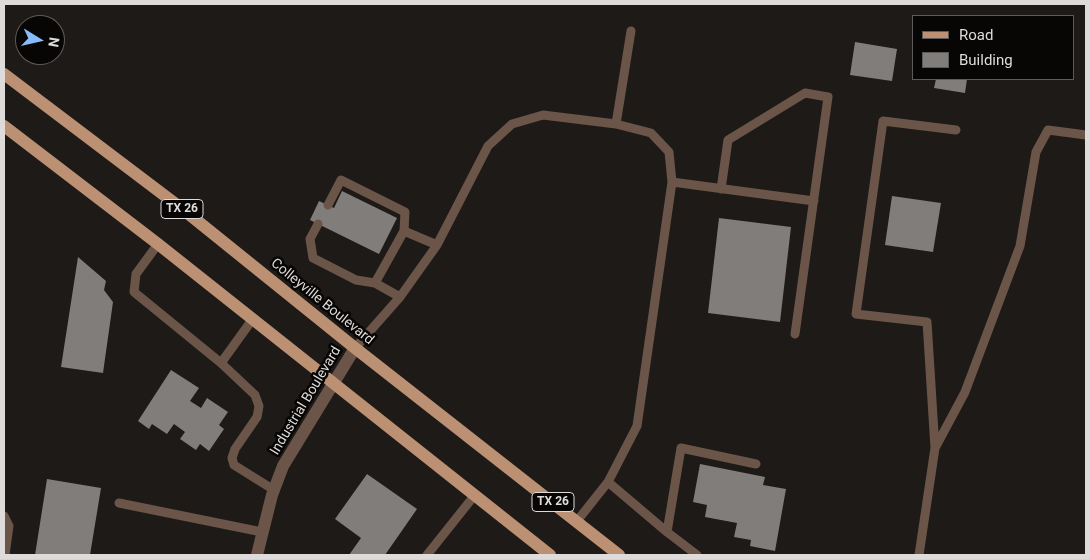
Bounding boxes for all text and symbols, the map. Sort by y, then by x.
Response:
north arrow [15,15,65,65]
legend [912,15,1075,80]
text: Road [959,26,993,44]
text: N [45,36,63,48]
text: Building [959,51,1013,69]
road number: TX 26 [161,200,203,218]
street label: Colleyville Boulevard [267,255,377,349]
street label: Industrial Boulevard [267,344,345,458]
road number: TX 26 [532,492,574,512]

